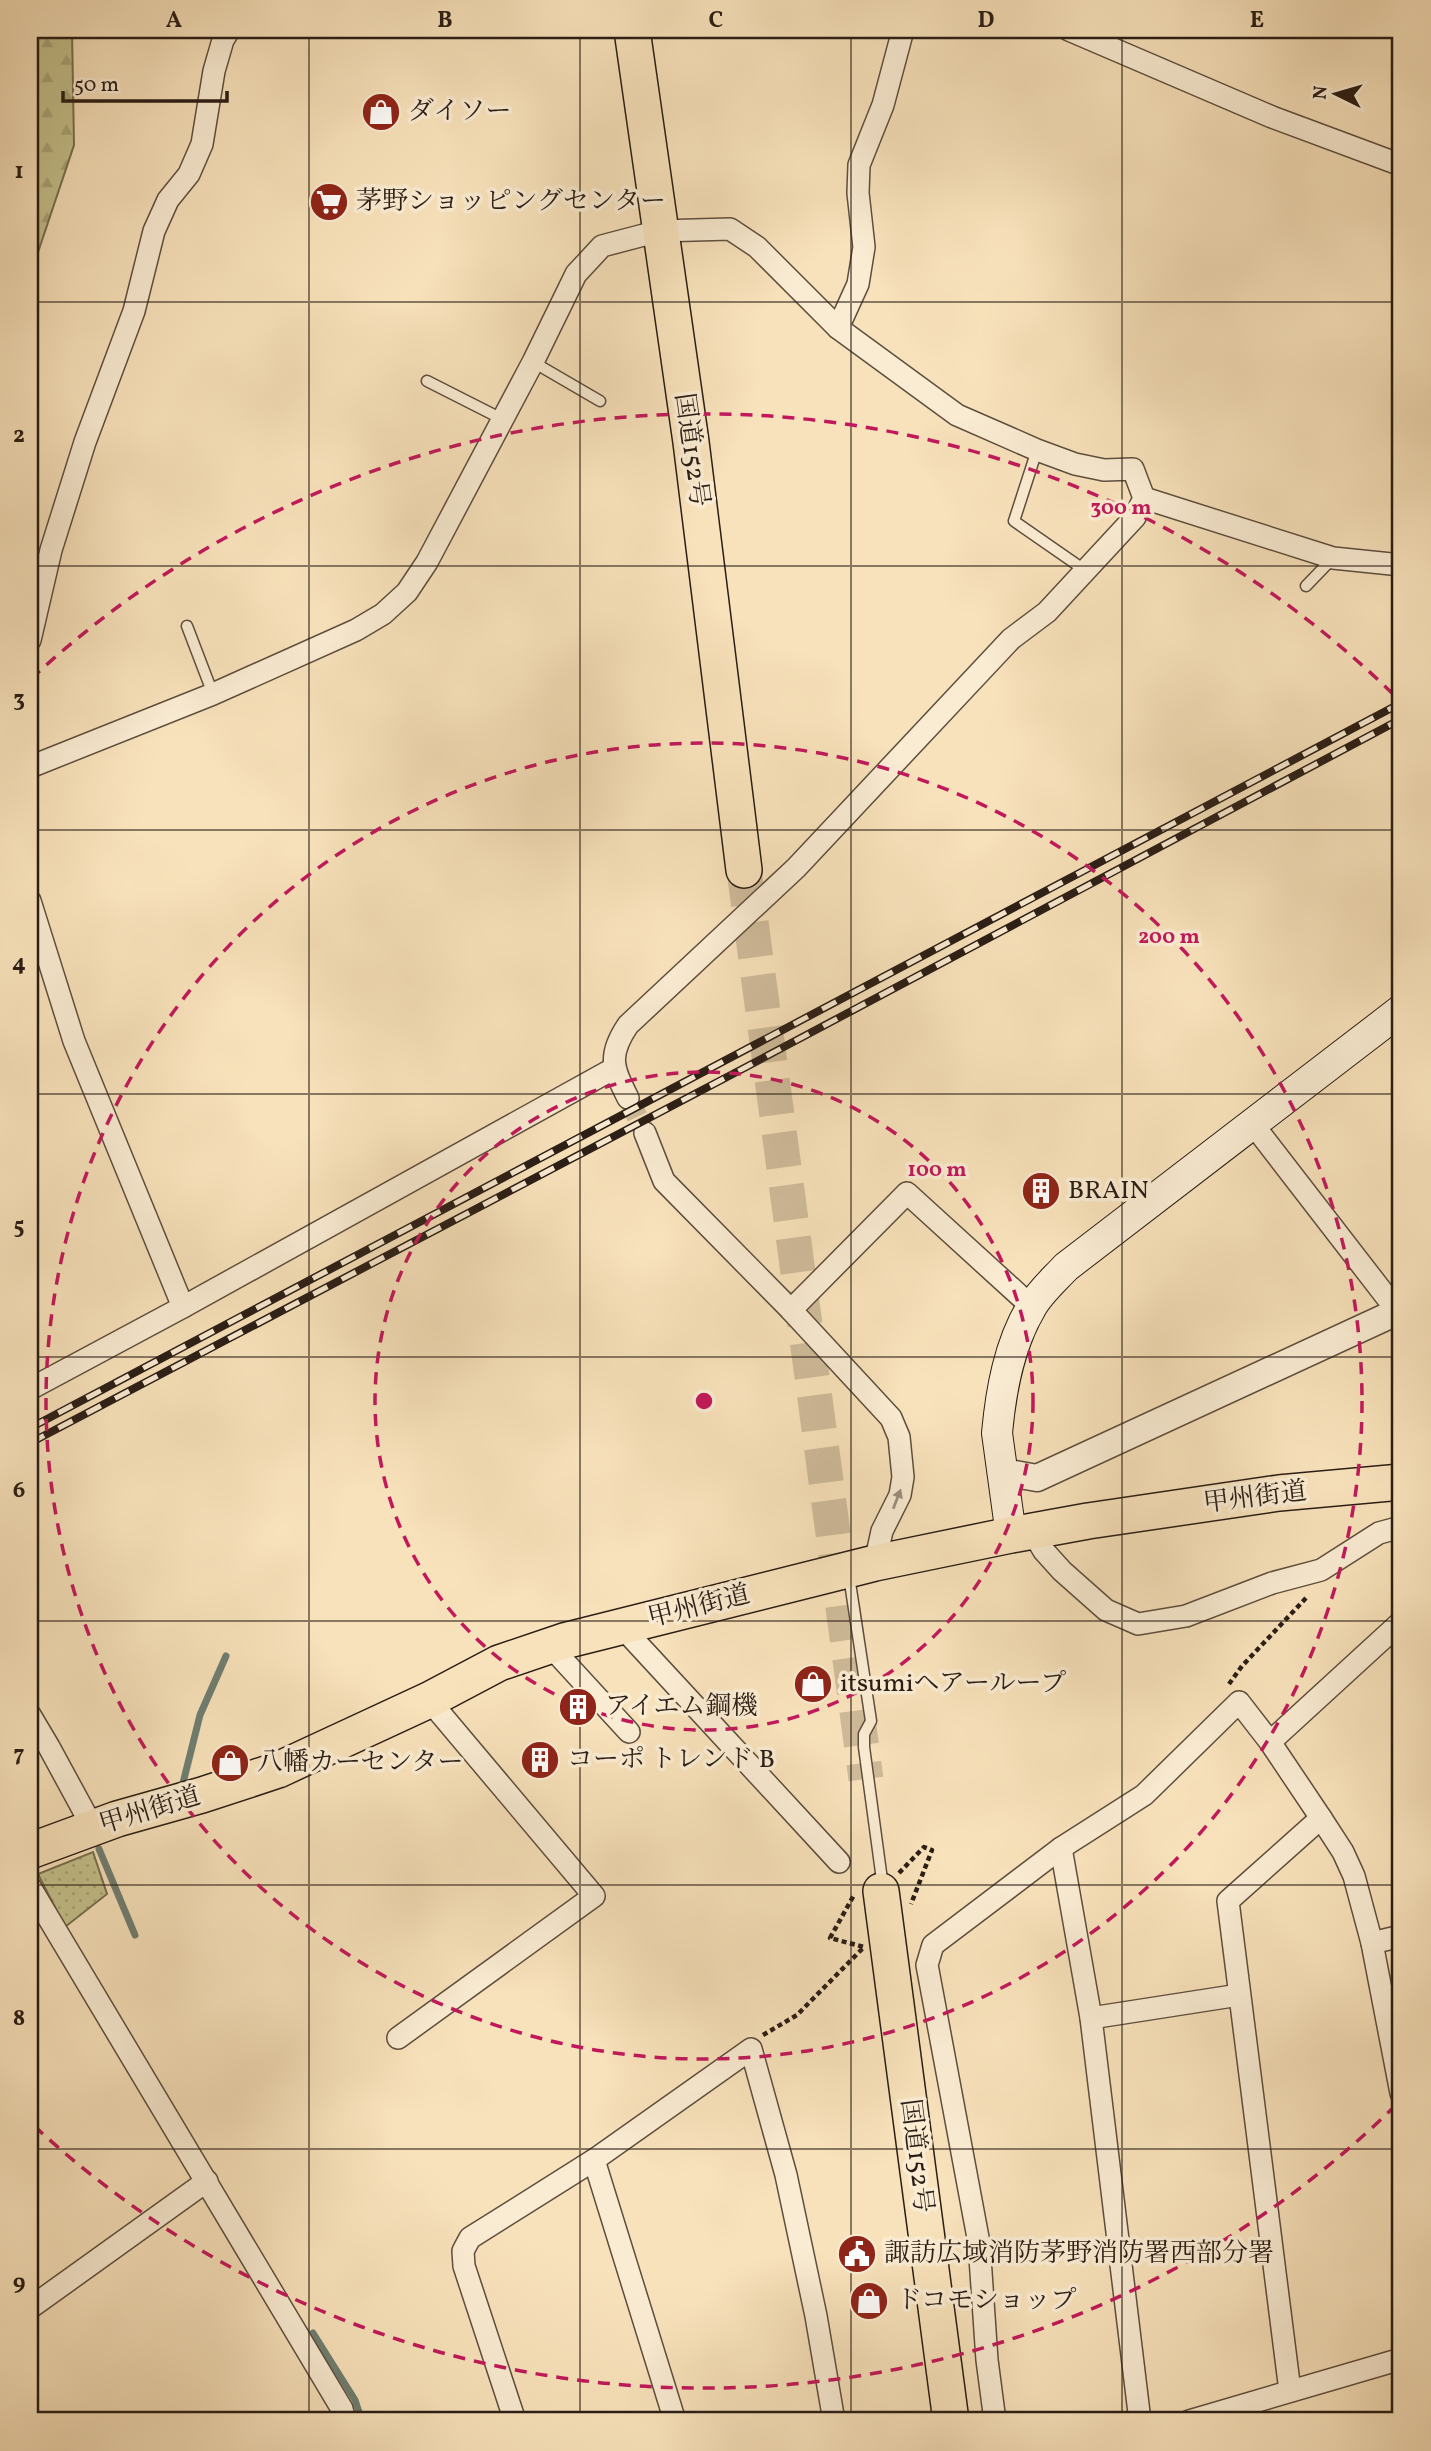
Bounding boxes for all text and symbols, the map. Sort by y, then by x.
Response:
text: A [166,5,182,37]
text: B [437,5,453,37]
text: C [709,5,723,37]
text: D [978,5,995,37]
text: E [1250,5,1264,37]
scale bar [63,60,228,104]
north arrow [1302,60,1372,130]
text: 50 m [74,71,119,100]
text: N [1308,84,1335,101]
shop icon: ダイソー [360,91,402,133]
place label: ダイソー [408,94,511,130]
text: 1 [14,156,24,188]
supermarket icon: 茅野ショッピングセンター [308,181,350,223]
place label: 茅野ショッピングセンター [356,184,666,220]
street label: 国道152号 [665,391,717,509]
text: 2 [13,420,25,452]
text: 300 m [1091,494,1151,523]
text: 3 [13,684,25,716]
text: 200 m [1138,923,1200,952]
text: 4 [12,948,26,980]
text: 100 m [907,1156,967,1185]
building icon: BRAIN [1020,1170,1062,1212]
place label: BRAIN [1068,1173,1149,1209]
text: 5 [13,1211,25,1243]
centre of rings [692,1389,716,1413]
street label: 甲州街道 [1201,1474,1309,1522]
text: 6 [13,1475,25,1507]
one-way arrow [891,1488,902,1509]
street label: 甲州街道 [644,1577,754,1637]
shop icon: itsumiヘアーループ [792,1663,834,1705]
place label: itsumiヘアーループ [840,1666,1066,1702]
building icon: アイエム鋼機 [557,1686,599,1728]
place label: アイエム鋼機 [605,1689,758,1725]
text: 7 [14,1739,25,1771]
building icon: コーポ トレンド B [519,1739,561,1781]
shop icon: 八幡カーセンター [209,1742,251,1784]
place label: コーポ トレンド B [567,1742,775,1778]
place label: 八幡カーセンター [257,1745,463,1781]
street label: 甲州街道 [95,1779,205,1843]
text: 8 [13,2003,25,2035]
street label: 国道152号 [891,2097,941,2215]
public building icon: 諏訪広域消防茅野消防署西部分署 [836,2233,878,2275]
place label: 諏訪広域消防茅野消防署西部分署 [884,2236,1274,2272]
text: 9 [13,2267,25,2299]
shop icon: ドコモショップ [848,2280,890,2322]
place label: ドコモショップ [896,2283,1076,2319]

